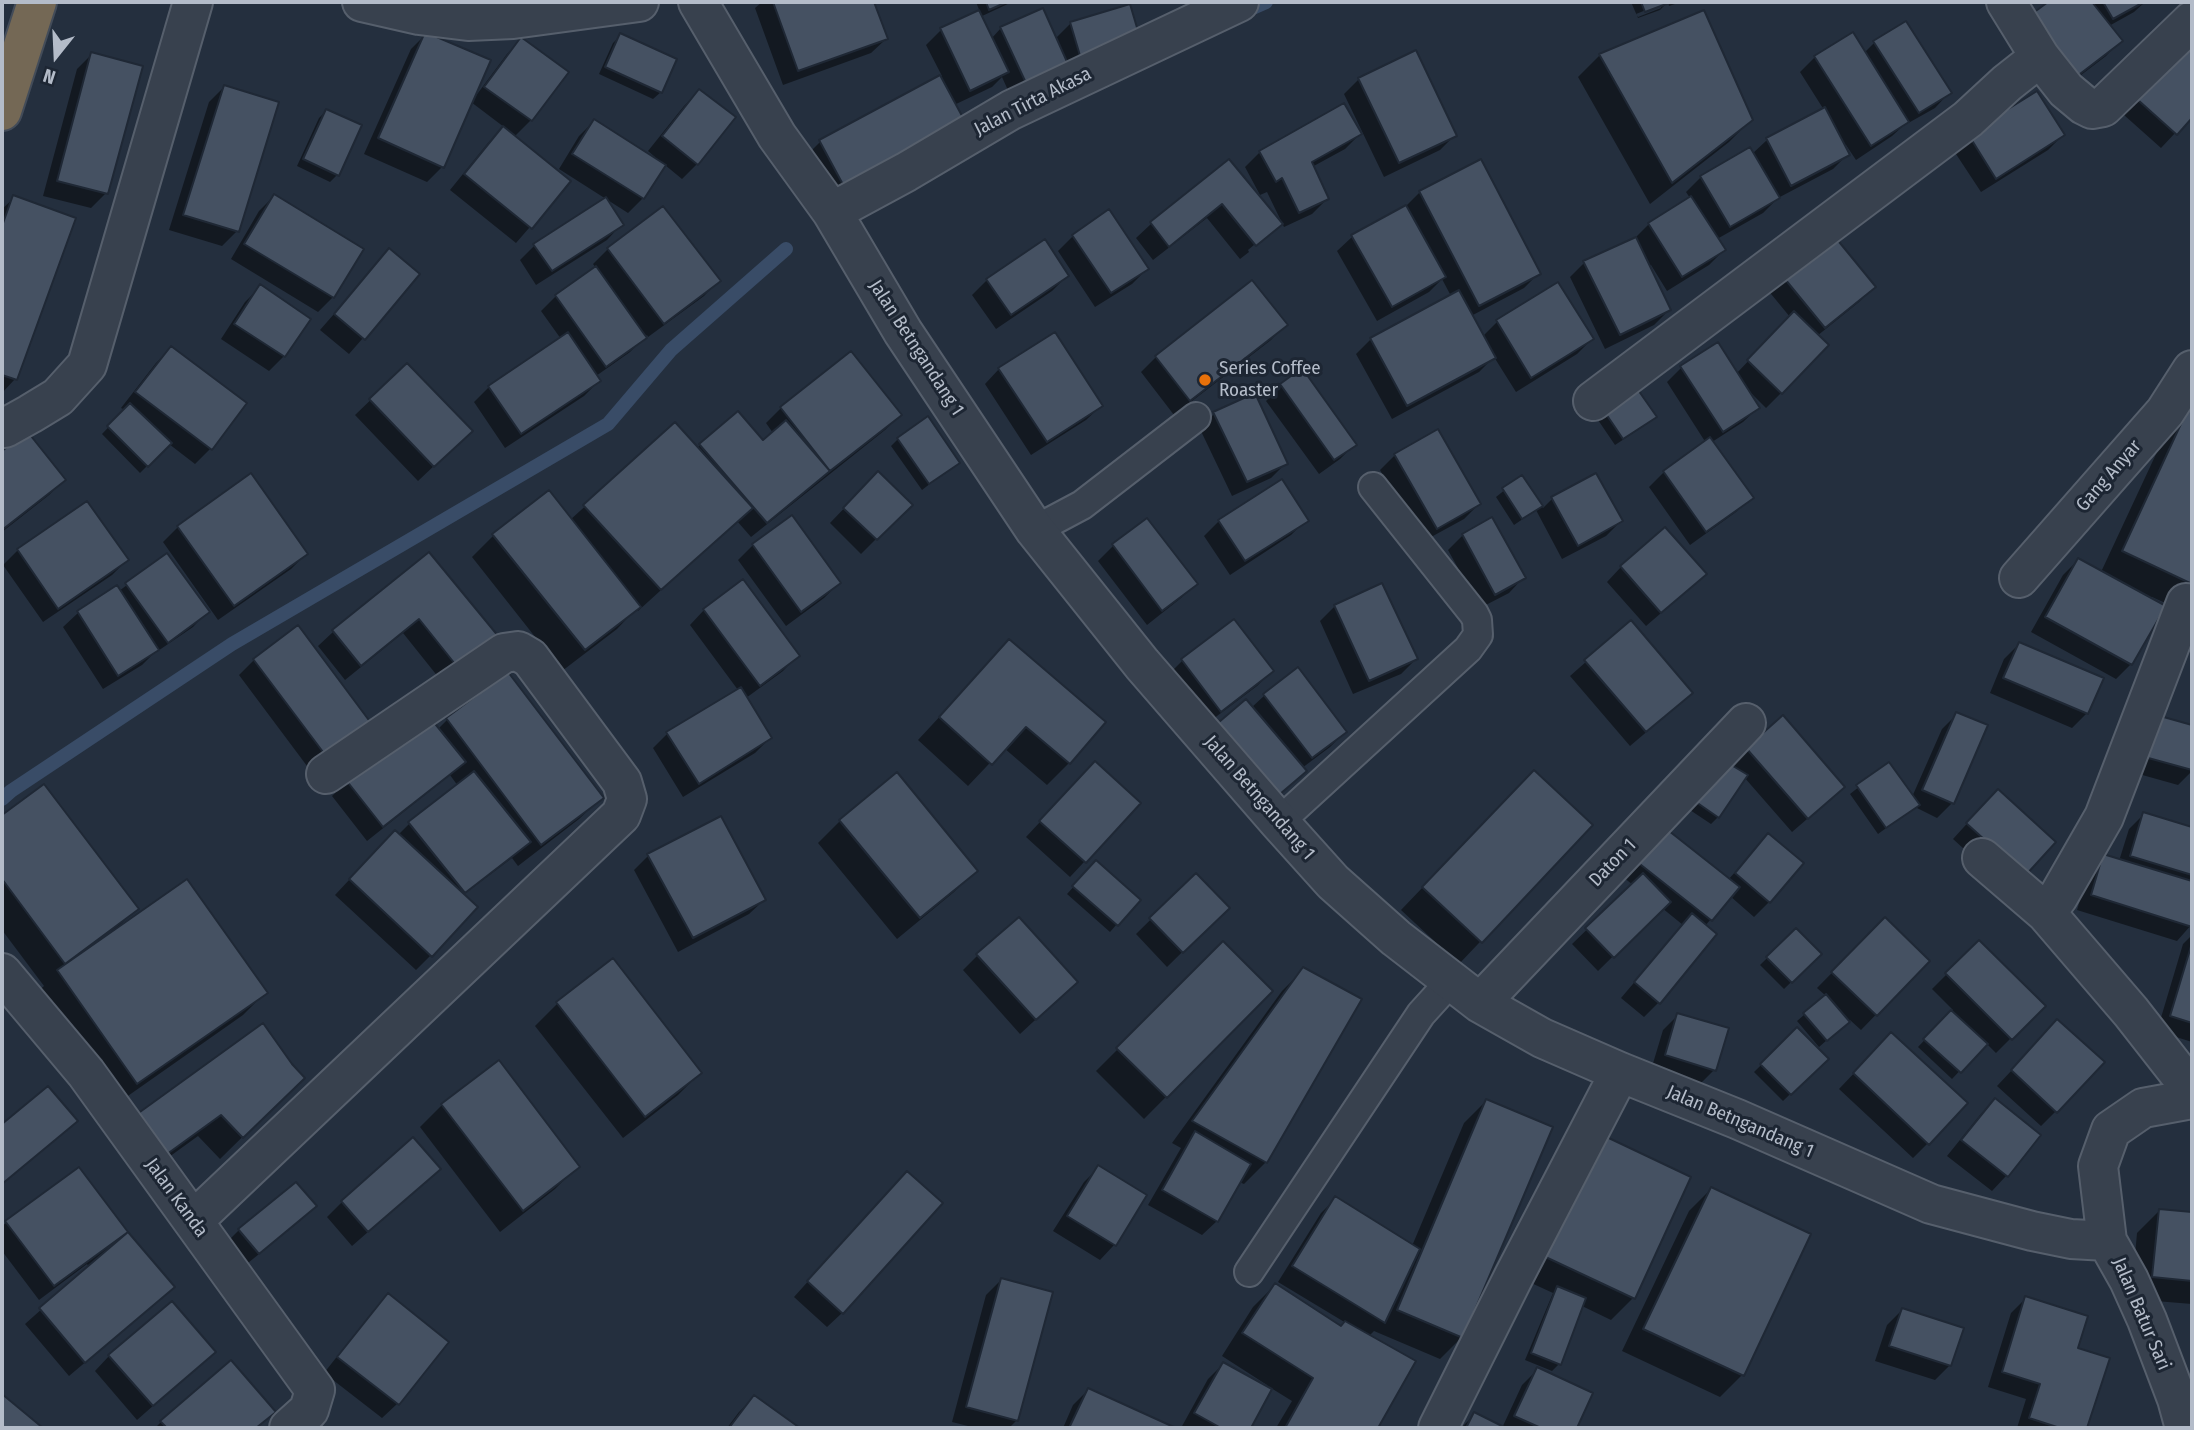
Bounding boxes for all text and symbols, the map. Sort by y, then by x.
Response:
north arrow [21,21,91,91]
street label: Jalan Tirta Akasa [971,63,1095,141]
text: N [40,64,58,89]
street label: Jalan Betngandang 1 [864,276,968,420]
place label: Series Coffee Roaster [1219,358,1321,402]
marker: Series Coffee Roaster [1197,372,1213,388]
street label: Gang Anyar [2072,435,2146,517]
street label: Jalan Betngandang 1 [1199,731,1319,865]
street label: Daton 1 [1585,834,1641,892]
street label: Jalan Betngandang 1 [1663,1081,1817,1163]
street label: Jalan Kanda [140,1154,212,1242]
street label: Jalan Batur Sari [2107,1254,2175,1374]

